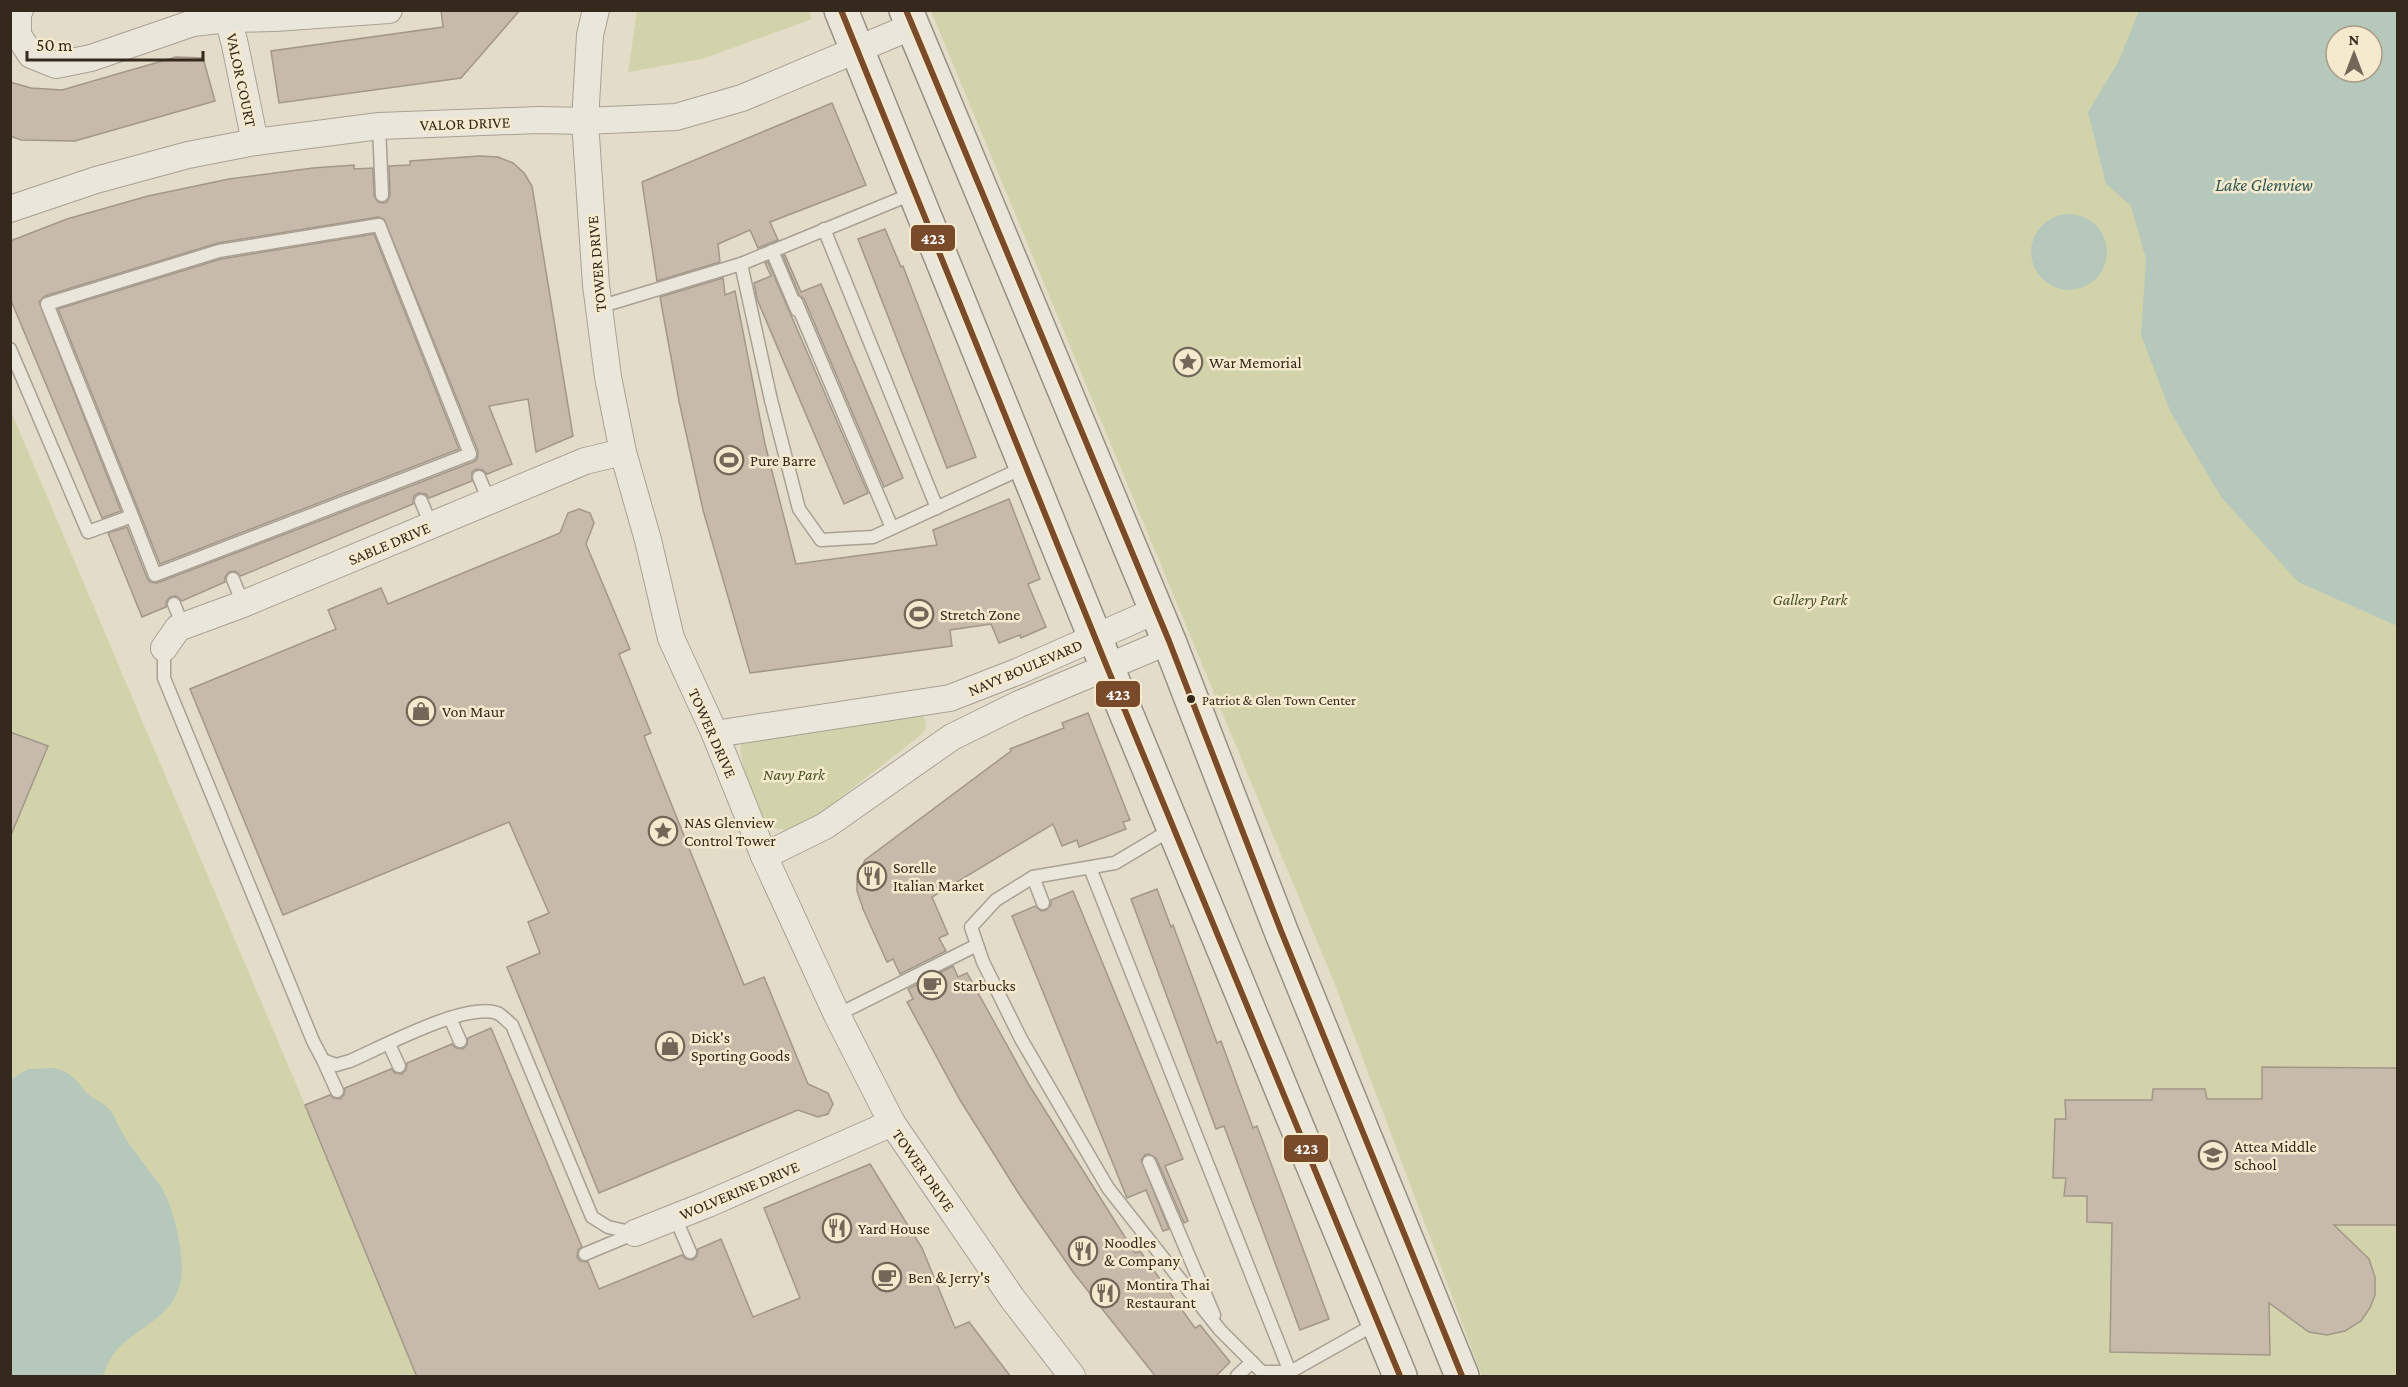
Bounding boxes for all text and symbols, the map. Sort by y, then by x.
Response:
scale bar [27,24,202,62]
north arrow [2324,24,2384,84]
text: N [2349,31,2360,48]
street label: VALOR COURT [223,32,260,129]
text: 50 m [36,35,73,55]
street label: VALOR DRIVE [420,113,511,134]
water label: Lake Glenview [2215,175,2313,195]
street label: TOWER DRIVE [584,215,609,313]
line badge: 423 [910,224,956,252]
text: 423 [921,230,945,247]
place icon: War Memorial [1172,346,1204,378]
place label: War Memorial [1209,354,1302,371]
sports icon: Pure Barre [713,444,745,476]
place label: Pure Barre [750,452,816,469]
street label: SABLE DRIVE [346,518,433,568]
park label: Gallery Park [1773,591,1848,609]
sports icon: Stretch Zone [903,598,935,630]
place label: Stretch Zone [940,606,1020,623]
street label: NAVY BOULEVARD [965,636,1085,699]
line badge: 423 [1095,680,1141,708]
street label: TOWER DRIVE [685,686,740,781]
text: 423 [1106,686,1130,703]
place label: Patriot & Glen Town Center [1202,692,1356,708]
marker: Patriot & Glen Town Center [1185,693,1197,705]
shop icon: Von Maur [405,695,437,727]
place label: Von Maur [442,703,505,720]
park label: Navy Park [763,766,826,784]
place label: NAS Glenview Control Tower [684,814,776,849]
place icon: NAS Glenview Control Tower [647,815,679,847]
place label: Sorelle Italian Market [893,859,985,894]
restaurant icon: Sorelle Italian Market [856,860,888,892]
cafe icon: Starbucks [916,969,948,1001]
place label: Starbucks [953,977,1016,994]
place label: Dick's Sporting Goods [691,1029,790,1065]
shop icon: Dick's Sporting Goods [654,1030,686,1062]
street label: TOWER DRIVE [889,1126,958,1215]
line badge: 423 [1283,1134,1329,1163]
place label: Attea Middle School [2234,1138,2316,1173]
school or university icon: Attea Middle School [2197,1139,2229,1171]
text: 423 [1294,1140,1318,1157]
street label: WOLVERINE DRIVE [677,1157,802,1223]
restaurant icon: Yard House [821,1212,853,1244]
place label: Yard House [858,1220,930,1237]
place label: Noodles & Company [1104,1234,1181,1270]
restaurant icon: Noodles & Company [1067,1235,1099,1267]
cafe icon: Ben & Jerry's [871,1261,903,1293]
place label: Ben & Jerry's [908,1269,990,1287]
place label: Montira Thai Restaurant [1126,1276,1210,1311]
restaurant icon: Montira Thai Restaurant [1089,1277,1121,1309]

